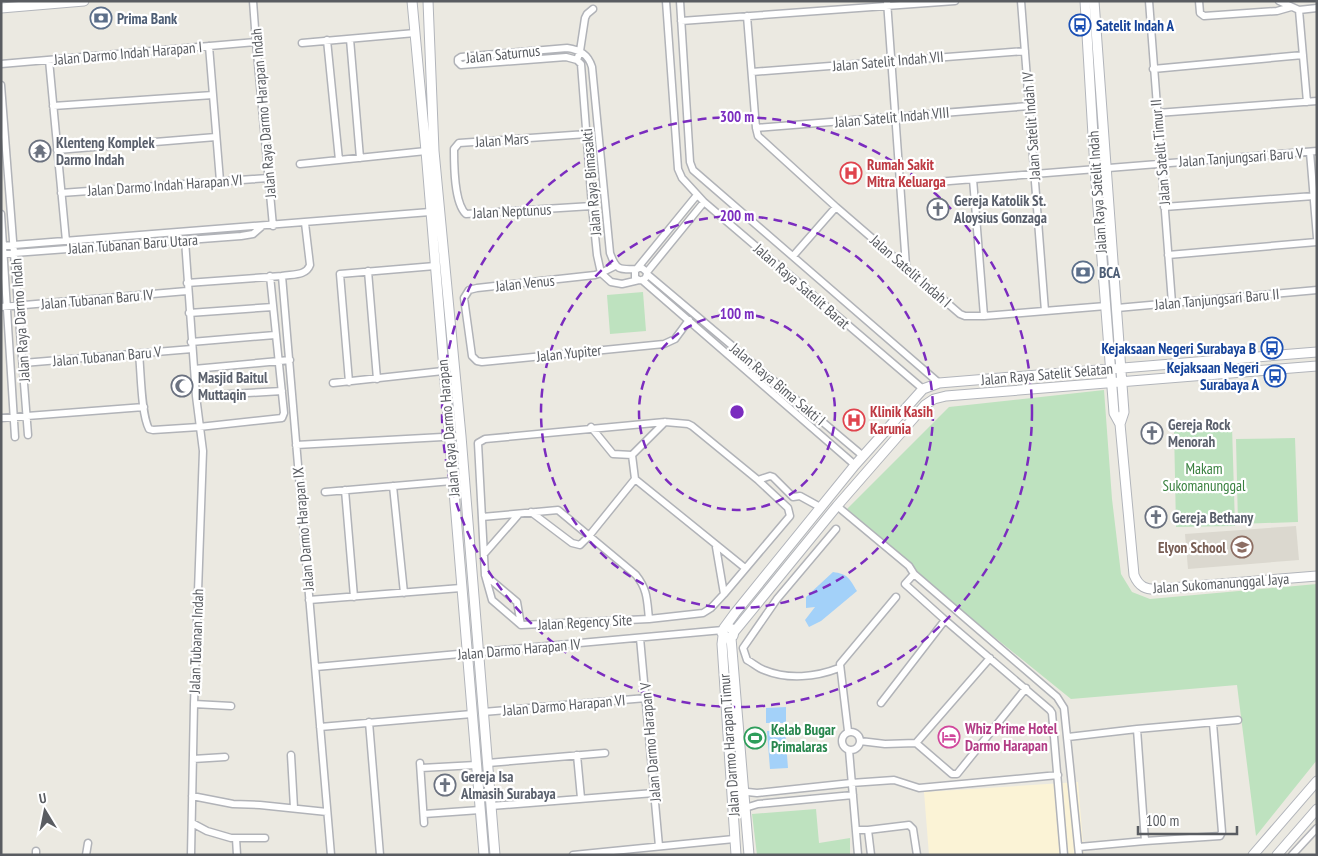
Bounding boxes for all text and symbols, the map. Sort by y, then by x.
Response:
bank icon: Prima Bank [89,6,113,30]
place label: Prima Bank [117,9,178,28]
bus stop icon: Satelit Indah A [1068,13,1092,37]
place label: Satelit Indah A [1096,16,1175,35]
street label: Jalan Raya Darmo Harapan Indah [246,28,280,199]
street label: Jalan Darmo Indah Harapan I [52,37,203,69]
street label: Jalan Saturnus [464,41,541,67]
street label: Jalan Satelit Indah VII [831,47,944,75]
street label: Jalan Satelit Indah IV [1018,71,1044,182]
street label: Jalan Satelit Timur II [1146,99,1174,206]
street label: Jalan Satelit Indah VIII [833,103,950,132]
text: 300 m [720,107,754,126]
street label: Jalan Raya Bimasakti [577,128,605,237]
street label: Jalan Mars [474,129,529,151]
street label: Jalan Raya Satelit Indah [1083,130,1111,255]
place label: Klenteng Komplek Darmo Indah [56,133,155,169]
temple icon: Klenteng Komplek Darmo Indah [28,139,52,163]
street label: Jalan Tanjungsari Baru V [1177,143,1304,171]
place label: Rumah Sakit Mitra Keluarga [867,155,946,191]
hospital icon: Rumah Sakit Mitra Keluarga [839,161,863,185]
street label: Jalan Darmo Indah Harapan VI [86,170,243,200]
place label: Gereja Katolik St. Aloysius Gonzaga [953,191,1047,227]
church icon: Gereja Katolik St. Aloysius Gonzaga [926,197,950,221]
street label: Jalan Neptunus [471,199,552,223]
text: 200 m [720,206,754,225]
street label: Jalan Tubanan Baru Utara [66,230,199,258]
street label: Jalan Satelit Indah I [866,230,955,311]
street label: Jalan Raya Satelit Barat [749,239,854,333]
street label: Jalan Raya Darmo Indah [6,258,34,383]
bank icon: BCA [1071,260,1095,284]
place label: BCA [1099,263,1121,282]
street label: Jalan Venus [494,270,555,296]
street label: Jalan Tanjungsari Baru II [1153,284,1280,314]
street label: Jalan Tubanan Baru IV [39,285,154,313]
text: 100 m [720,304,754,323]
bus stop icon: Kejaksaan Negeri Surabaya B [1260,336,1284,360]
street label: Jalan Raya Bima Sakti I [726,338,829,429]
place label: Kejaksaan Negeri Surabaya B [1101,339,1256,358]
street label: Jalan Yupiter [535,340,603,366]
street label: Jalan Tubanan Baru V [51,342,162,370]
place label: Kejaksaan Negeri Surabaya A [1167,358,1259,394]
street label: Jalan Raya Darmo Harapan [433,359,464,498]
street label: Jalan Raya Satelit Selatan [979,359,1114,389]
bus stop icon: Kejaksaan Negeri Surabaya A [1263,364,1287,388]
place label: Masjid Baitul Muttaqin [198,368,268,404]
mosque icon: Masjid Baitul Muttaqin [170,374,194,398]
place label: Klinik Kasih Karunia [870,402,933,438]
centre of rings [728,403,746,421]
hospital icon: Klinik Kasih Karunia [842,408,866,432]
place label: Gereja Rock Menorah [1168,415,1231,451]
church icon: Gereja Rock Menorah [1140,421,1164,445]
park label: Makam Sukomanunggal [1163,459,1246,495]
street label: Jalan Darmo Harapan IX [288,466,318,592]
church icon: Gereja Bethany [1144,505,1168,529]
place label: Gereja Bethany [1172,508,1254,527]
school or university icon: Elyon School [1230,535,1254,559]
place label: Elyon School [1158,538,1226,557]
street label: Jalan Sukomanunggal Jaya [1151,569,1290,597]
street label: Jalan Tubanan Indah [185,588,207,695]
street label: Jalan Regency Site [536,610,633,634]
street label: Jalan Darmo Harapan IV [456,634,581,664]
street label: Jalan Darmo Harapan Timur [714,672,744,818]
street label: Jalan Darmo Harapan V [635,682,665,803]
street label: Jalan Darmo Harapan VI [501,690,626,720]
place label: Whiz Prime Hotel Darmo Harapan [964,719,1058,755]
place label: Kelab Bugar Primalaras [771,720,836,756]
hotel icon: Whiz Prime Hotel Darmo Harapan [937,725,961,749]
sports icon: Kelab Bugar Primalaras [743,726,767,750]
place label: Gereja Isa Almasih Surabaya [460,767,556,803]
church icon: Gereja Isa Almasih Surabaya [433,773,457,797]
north arrow [20,786,70,836]
text: U [38,789,48,808]
scale bar [1138,804,1237,836]
text: 100 m [1146,811,1179,830]

